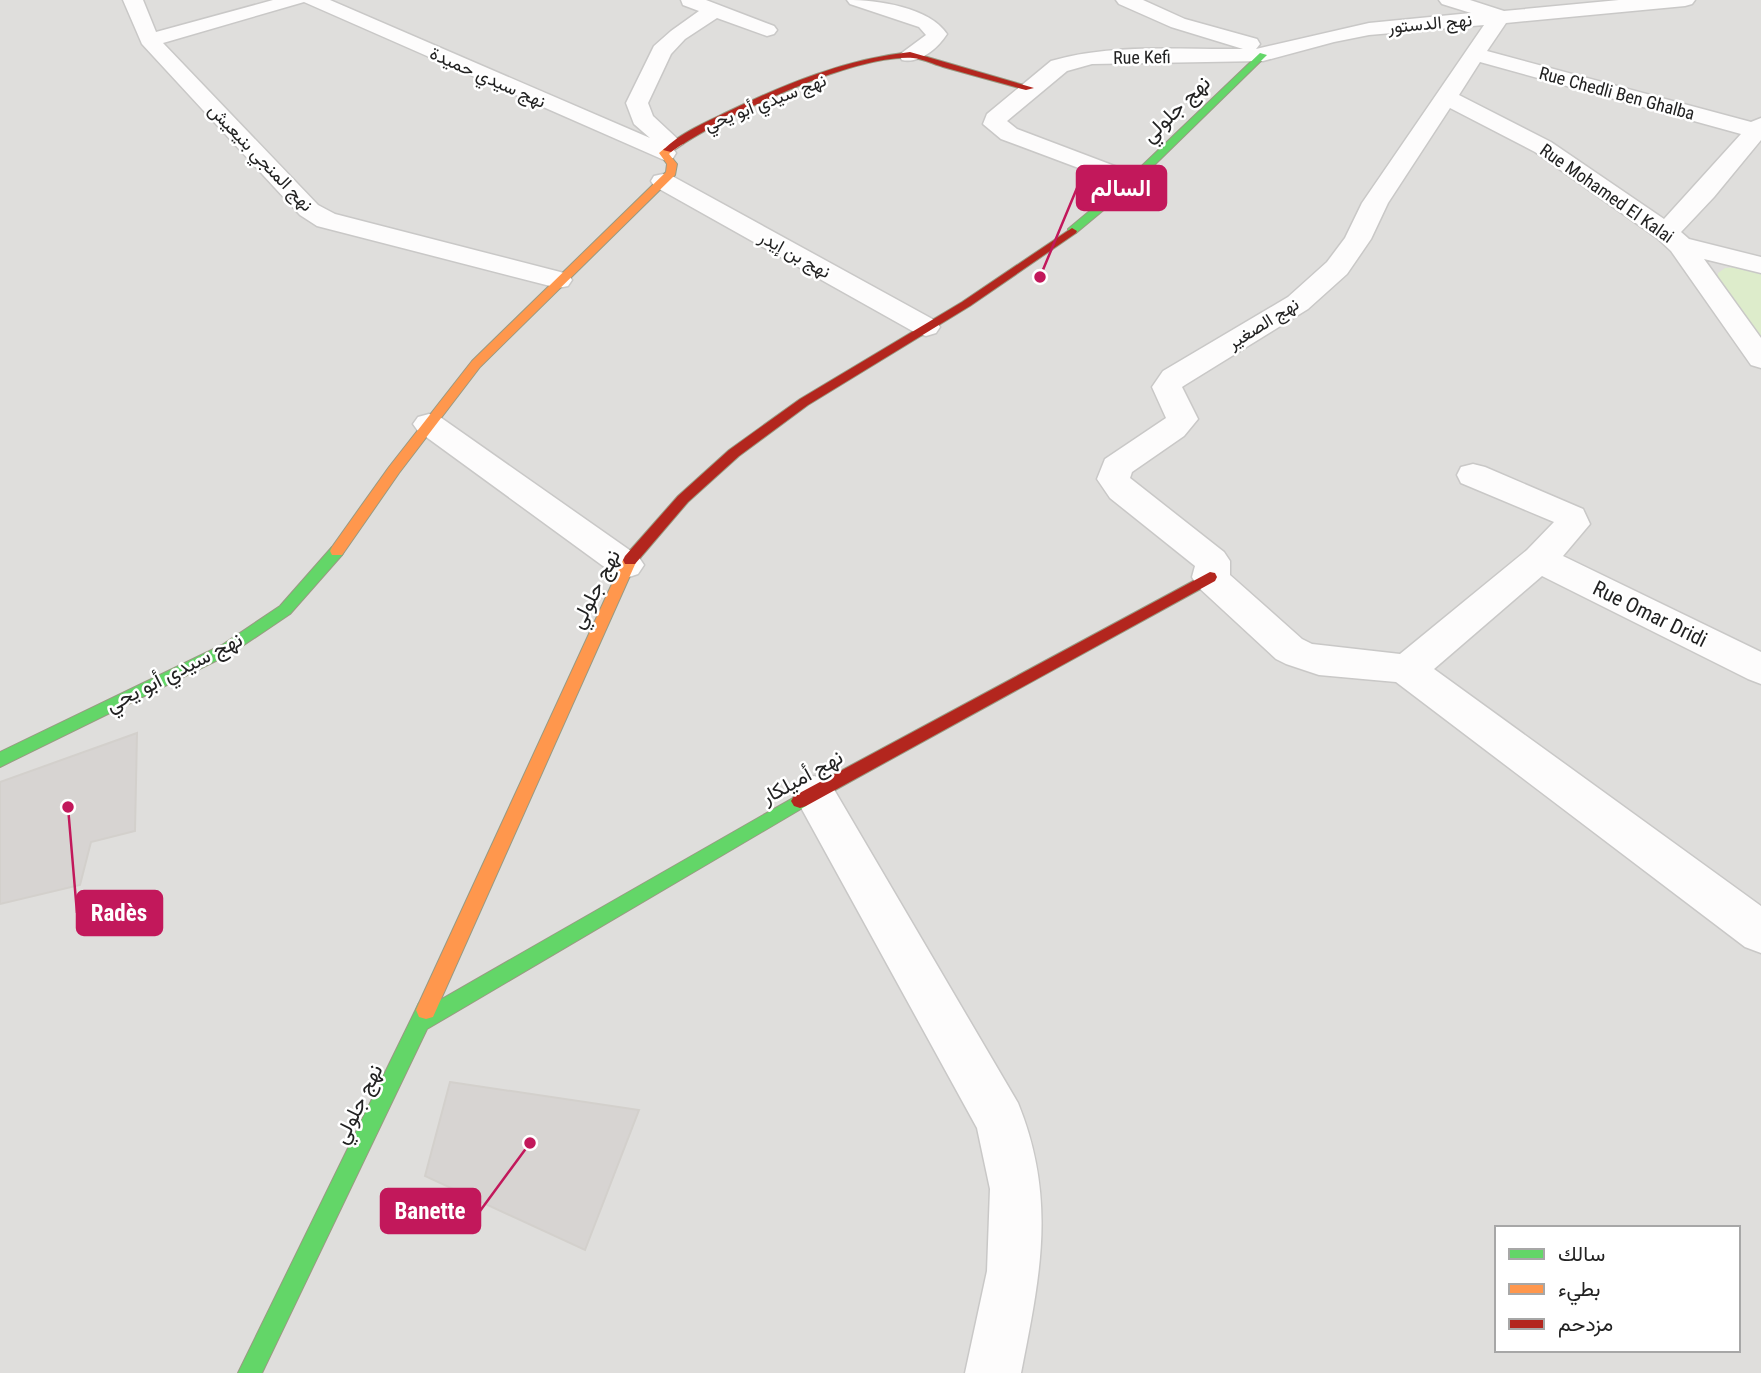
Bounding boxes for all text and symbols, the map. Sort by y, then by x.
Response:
street label: نهج الدستور [1386,9,1473,39]
street label: نهج سيدي حميدة [425,42,549,117]
street label: Rue Kefi [1113,46,1171,68]
street label: Rue Chedli Ben Ghalba [1537,62,1697,124]
street label: نهج سيدي أبو يحي [701,69,831,140]
street label: نهج جلولي [1137,71,1219,151]
street label: نهج المنجي بنيعيش [201,99,318,219]
street label: Rue Mohamed El Kalai [1536,139,1678,247]
callout: السالم [1077,166,1166,210]
text: السالم [1091,175,1151,203]
street label: نهج بن إيدر [754,225,834,284]
street label: نهج الصغير [1223,293,1303,355]
street label: نهج جلولي [565,545,630,635]
street label: Rue Omar Dridi [1589,576,1711,652]
street label: نهج سيدي أبو يحي [102,627,249,721]
street label: نهج أميلكار [756,745,848,811]
callout: Radès [77,891,162,935]
text: Radès [91,900,147,927]
street label: نهج جلولي [328,1060,392,1150]
callout: Banette [381,1189,480,1233]
text: Banette [394,1198,466,1225]
legend [1495,1226,1740,1352]
text: سالك [1558,1242,1605,1266]
text: بطيء [1558,1277,1601,1306]
text: مزدحم [1558,1312,1613,1338]

